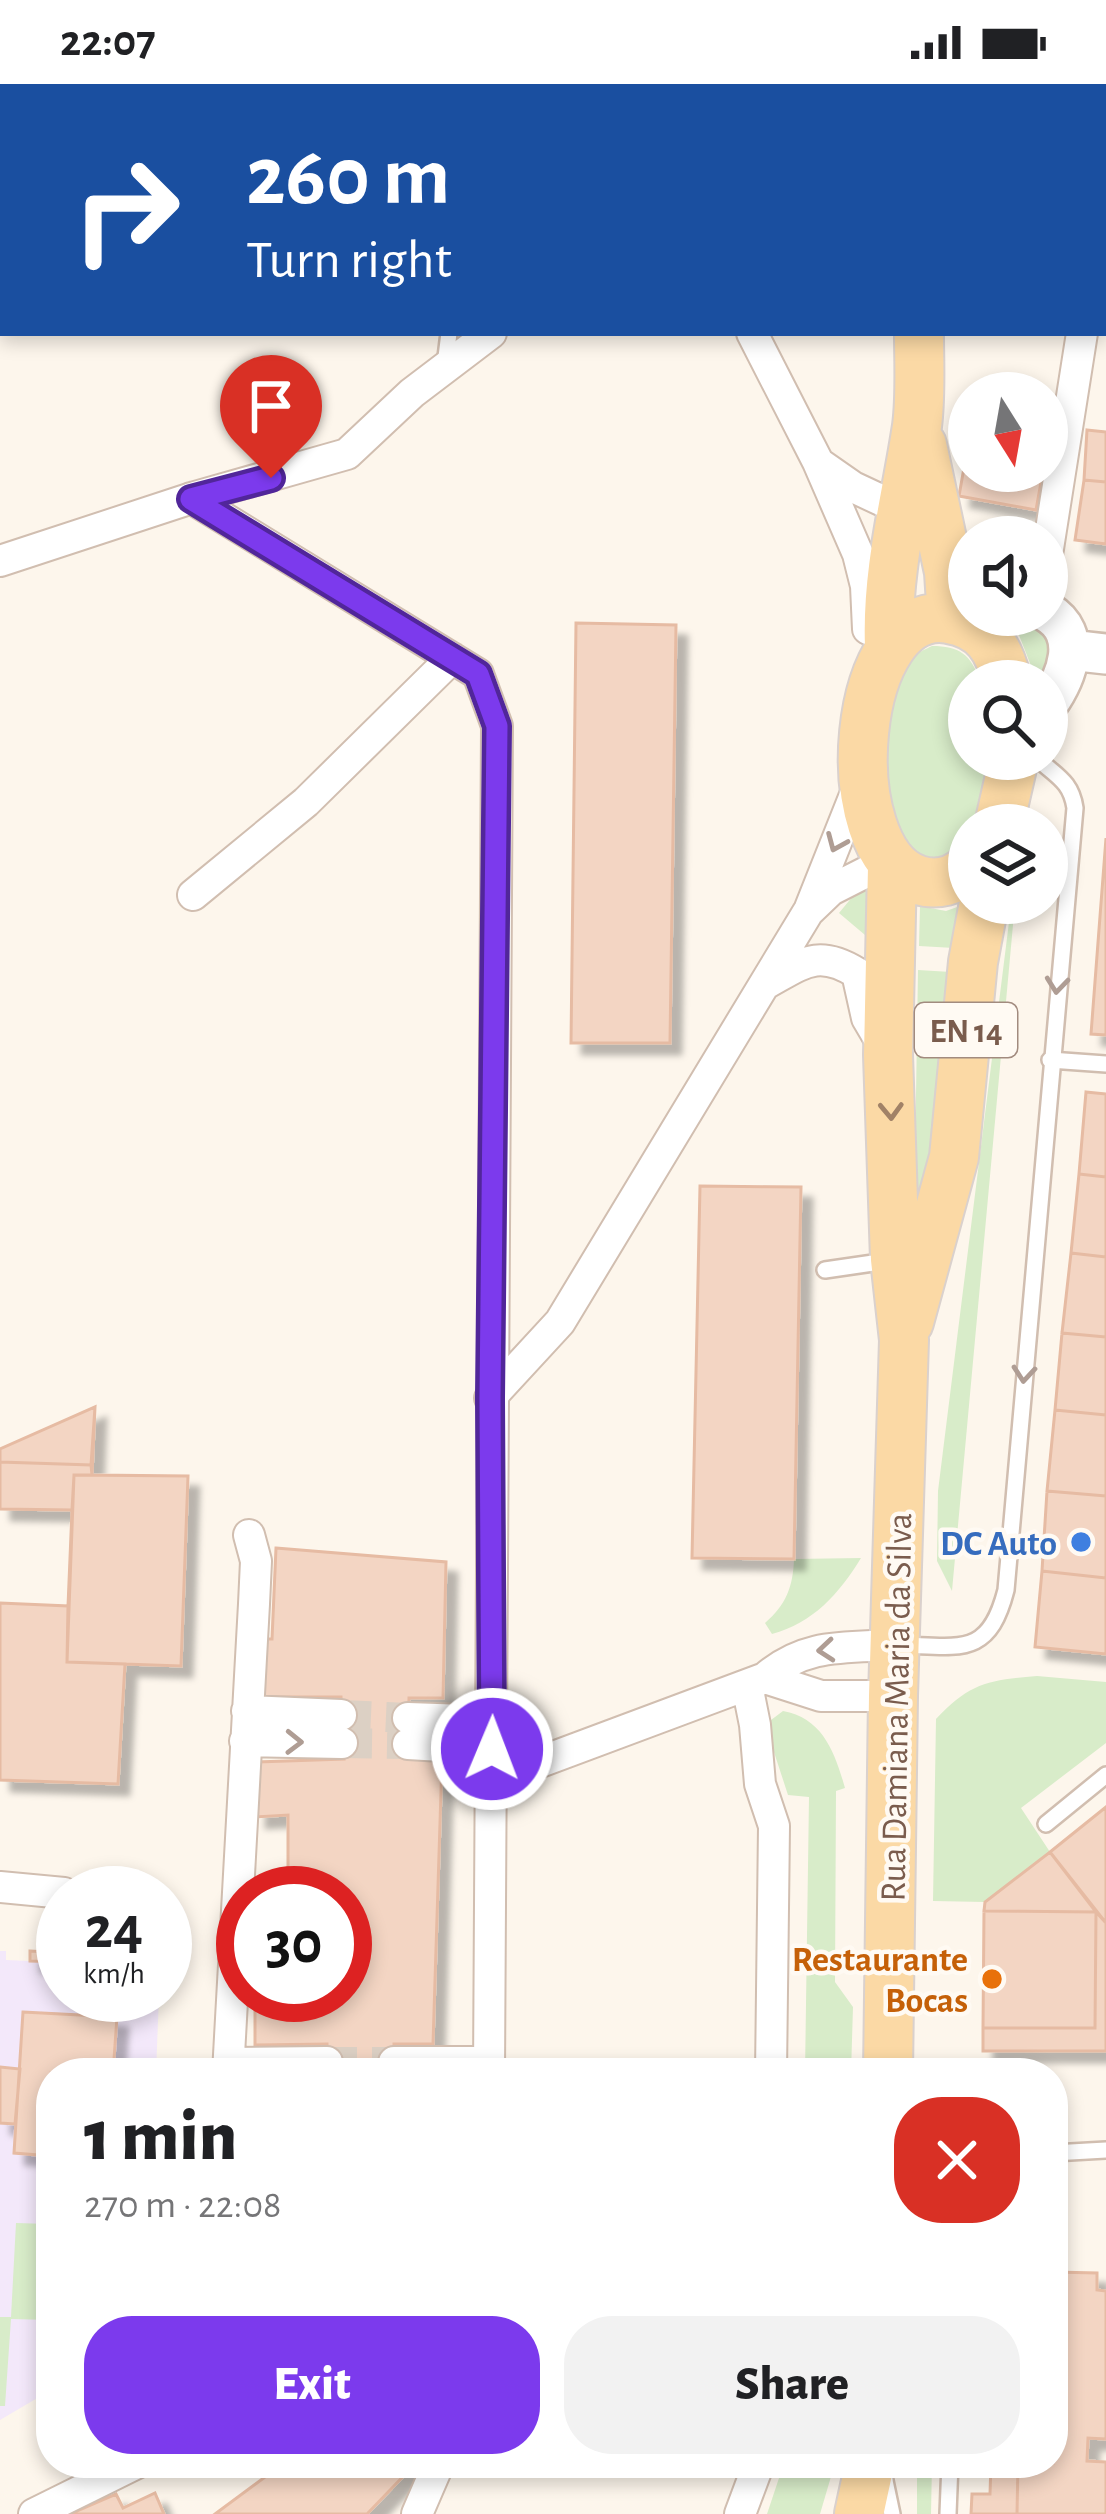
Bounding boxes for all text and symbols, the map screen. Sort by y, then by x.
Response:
text: 22:07 [60,19,156,64]
icon: right [48,132,204,288]
text: 260 m [246,136,450,220]
text: Turn right [246,234,452,288]
pin [220,355,322,478]
north arrow [948,372,1068,492]
map controls [948,372,1068,924]
icon: arrive [238,373,304,439]
button: sound [948,516,1068,636]
button: search [948,660,1068,780]
button: layers [948,804,1068,924]
one-way arrow [826,831,850,853]
one-way arrow [1045,976,1070,995]
road number: EN 14 [915,1003,1017,1057]
one-way arrow [878,1102,904,1121]
one-way arrow [1012,1365,1038,1384]
street label: Rua Damiana Maria da Silva [876,1512,918,1902]
place label: DC Auto [940,1526,1057,1562]
marker: DC Auto [1068,1529,1094,1555]
one-way arrow [816,1637,835,1662]
position arrow [429,1686,555,1812]
one-way arrow [286,1729,304,1755]
speed limit sign: 30 [216,1866,372,2022]
text: 24 [85,1899,143,1959]
place label: Restaurante Bocas [792,1942,968,2019]
text: km/h [83,1959,145,1989]
marker: Restaurante Bocas [979,1966,1005,1992]
button: close [894,2097,1020,2223]
text: 1 min [84,2101,237,2173]
text: 270 m · 22:08 [84,2186,282,2225]
button: Exit [84,2316,540,2454]
button: Share [564,2316,1020,2454]

